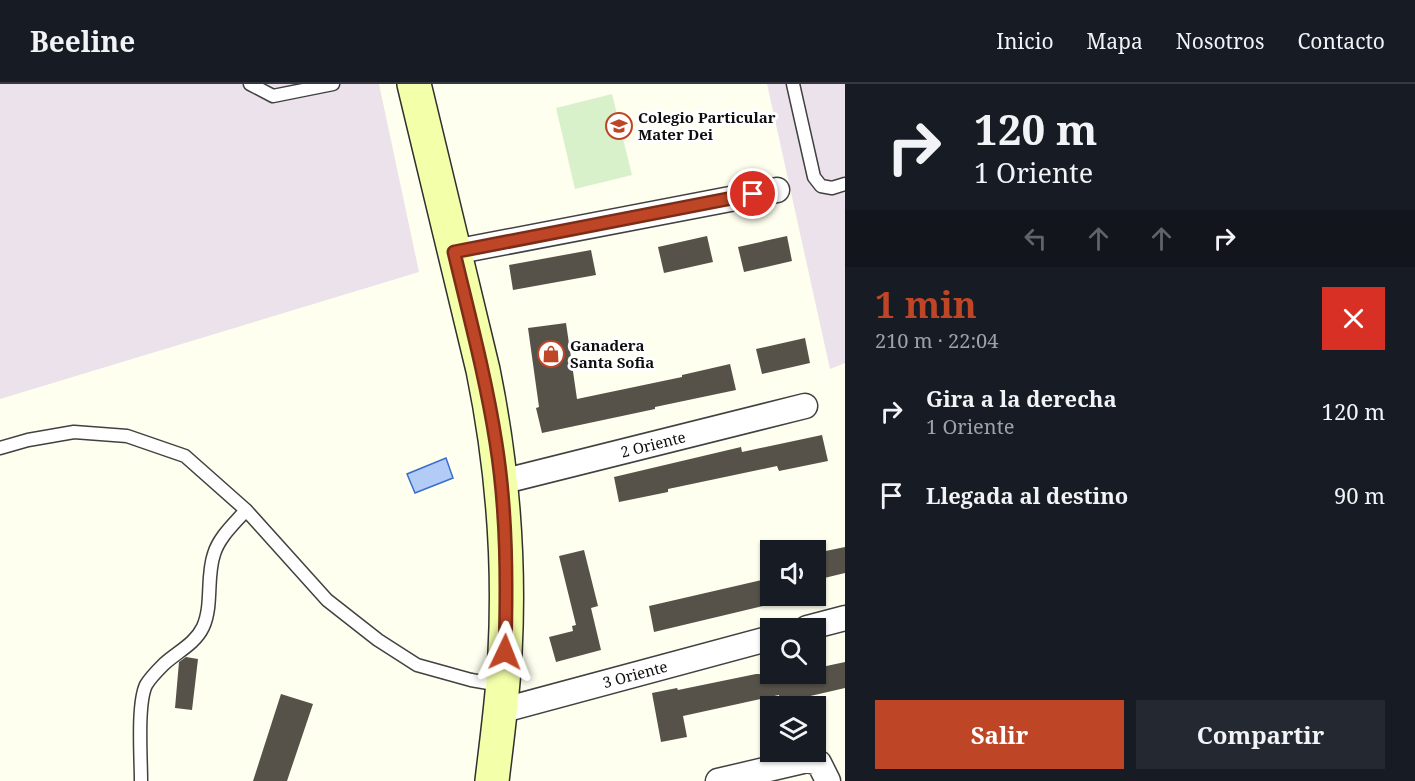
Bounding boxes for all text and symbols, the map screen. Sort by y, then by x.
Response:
text: Beeline [30,22,135,60]
text: Inicio [996,27,1054,55]
text: Mapa [1087,27,1143,55]
text: Nosotros [1176,27,1264,55]
text: Contacto [1297,27,1385,55]
text: 120 m [974,100,1098,157]
place label: Colegio Particular Mater Dei [638,107,776,144]
icon: right [875,108,953,186]
school or university icon: Colegio Particular Mater Dei [604,111,634,141]
text: 1 Oriente [974,154,1093,191]
pin [727,168,778,219]
icon: arrive [736,177,769,210]
icon: left [1019,222,1052,255]
icon: ahead [1082,222,1115,255]
icon: ahead [1145,222,1178,255]
icon: right [1208,222,1241,255]
text: 1 min [875,280,977,329]
button: close [1322,287,1385,350]
text: 210 m · 22:04 [875,327,998,354]
place label: Ganadera Santa Sofia [570,335,654,372]
shop icon: Ganadera Santa Sofia [536,339,566,369]
text: Gira a la derecha [926,383,1117,413]
icon: right [875,395,908,428]
text: 120 m [1322,396,1385,426]
text: 1 Oriente [926,413,1014,440]
street label: 2 Oriente [618,426,688,462]
icon: arrive [875,479,908,512]
text: Llegada al destino [926,480,1128,510]
text: 90 m [1334,480,1385,510]
map controls [760,540,826,762]
button: sound [760,540,826,606]
button: search [760,618,826,684]
position arrow [473,620,537,684]
street label: 3 Oriente [600,656,670,692]
button: layers [760,696,826,762]
button: Salir [875,700,1124,769]
button: Compartir [1136,700,1385,769]

